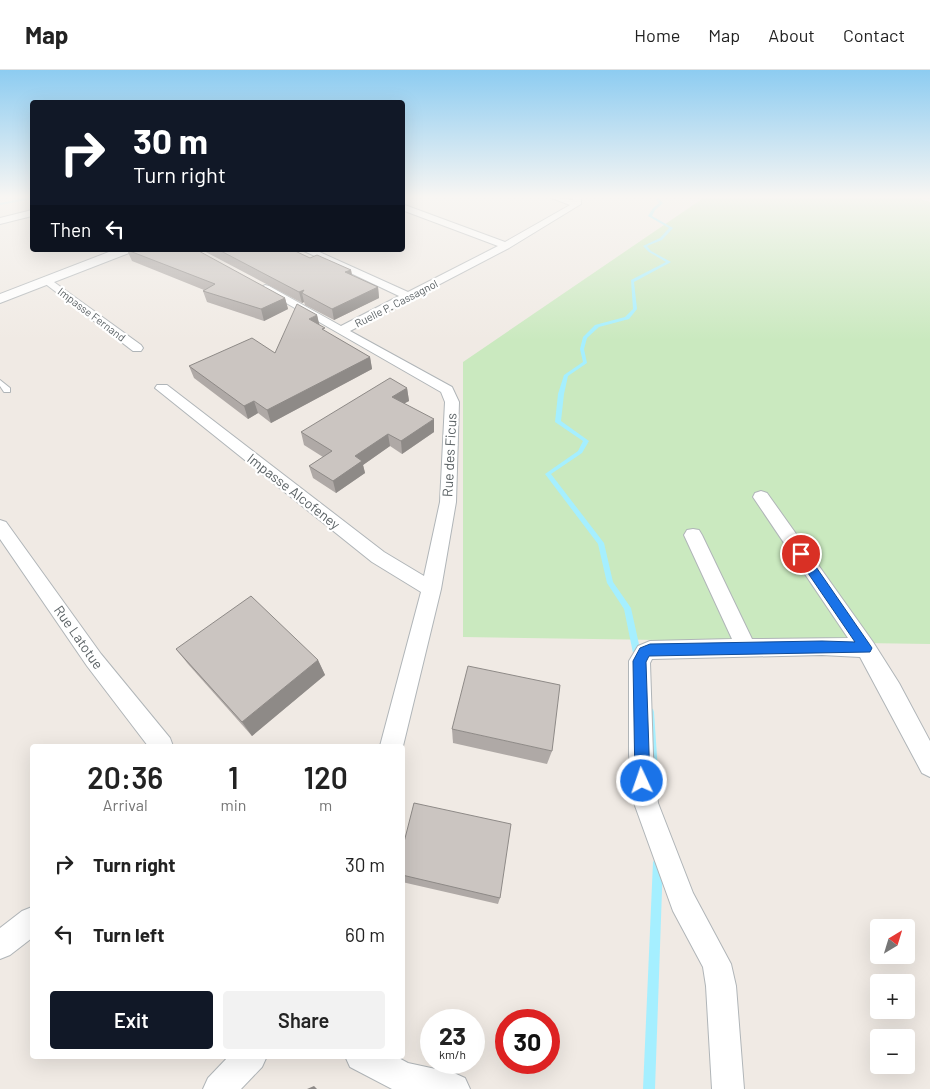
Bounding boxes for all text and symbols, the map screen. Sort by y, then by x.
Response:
text: Map [25,20,68,49]
text: Home [634,24,680,46]
text: Map [708,24,740,46]
text: About [768,24,815,46]
text: Contact [843,24,905,46]
text: 30 m [133,119,208,161]
icon: right [50,120,115,185]
text: Turn right [133,161,226,187]
icon: left [101,215,129,243]
text: Then [50,218,91,241]
street label: Ruelle P. Cassagnol [352,276,440,330]
street label: Impasse Fernand [56,284,128,344]
street label: Rue des Ficus [438,412,460,497]
street label: Impasse Alcofeney [244,449,344,533]
pin [780,533,822,575]
icon: arrive [787,540,815,568]
street label: Rue Latotue [51,602,107,672]
position arrow [615,754,667,806]
text: 20:36 [87,759,163,795]
text: 1 [228,759,239,795]
text: 120 [304,759,348,795]
text: Arrival [103,795,148,814]
text: min [220,795,246,814]
text: m [319,795,332,814]
icon: right [50,850,78,878]
text: Turn right [93,853,175,876]
text: 30 m [345,853,385,876]
north arrow [870,919,915,964]
map controls [870,919,915,1074]
icon: left [50,920,78,948]
text: Turn left [93,923,164,946]
text: 60 m [345,923,385,946]
button: + [870,974,915,1019]
button: Exit [50,991,213,1049]
button: Share [223,991,385,1049]
speed limit sign: 30 [495,1009,560,1074]
text: 23 [439,1020,466,1050]
button: − [870,1029,915,1074]
text: km/h [439,1047,466,1061]

